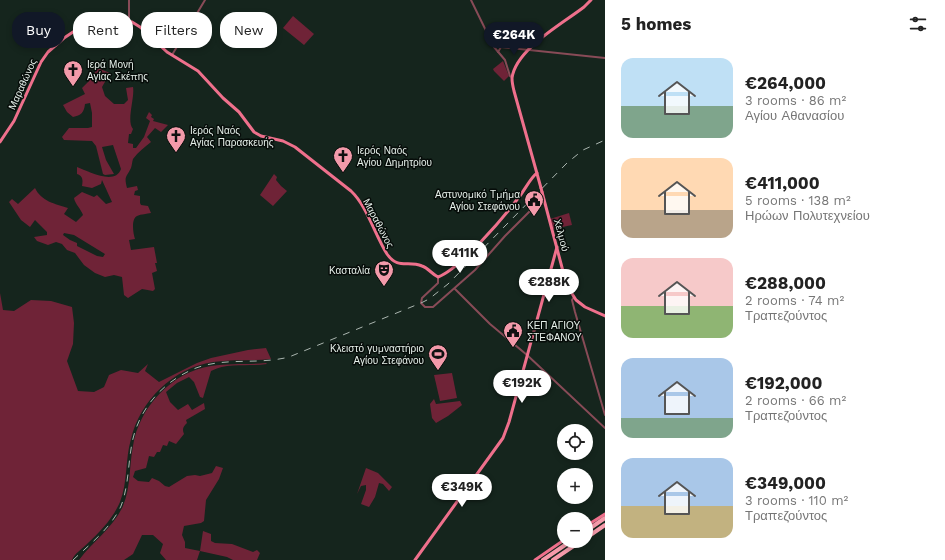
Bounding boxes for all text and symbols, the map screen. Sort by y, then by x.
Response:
chip: Buy [12,12,65,48]
chip: Rent [73,12,133,48]
chip: Filters [141,12,212,48]
chip: New [220,12,277,48]
icon: filters [907,13,929,35]
text: 5 homes [621,14,691,34]
pin: €264K [486,22,542,56]
text: €264K [493,27,535,42]
street label: Μαραθώνος [6,57,39,111]
church icon: Ιερά Μονή Αγίας Σκέπης [62,59,84,87]
place label: Ιερά Μονή Αγίας Σκέπης [87,59,148,82]
text: €264,000 [745,73,826,93]
icon: home [653,74,701,122]
text: 3 rooms · 86 m² [745,93,846,108]
text: Αγίου Αθανασίου [745,108,844,123]
church icon: Ιερός Ναός Αγίας Παρασκευής [165,125,187,153]
place label: Ιερός Ναός Αγίας Παρασκευής [190,125,274,148]
church icon: Ιερός Ναός Αγίου Δημητρίου [332,145,354,173]
place label: Ιερός Ναός Αγίου Δημητρίου [357,145,432,168]
text: €411,000 [745,173,820,193]
icon: home [653,174,701,222]
place label: Αστυνομικό Τμήμα Αγίου Στεφάνου [435,189,520,212]
public building icon: Αστυνομικό Τμήμα Αγίου Στεφάνου [523,189,545,217]
text: 5 rooms · 138 m² [745,193,851,208]
street label: Μαραθώνος [361,197,396,250]
text: Ηρώων Πολυτεχνείου [745,208,870,223]
street label: Χελμού [552,218,571,253]
pin: €411K [432,240,488,274]
text: €411K [441,245,479,260]
theatre icon: Κασταλία [373,259,395,287]
place label: Κασταλία [329,265,370,276]
pin: €288K [521,269,577,303]
text: €288,000 [745,273,826,293]
text: €288K [528,274,570,289]
icon: home [653,274,701,322]
text: 2 rooms · 74 m² [745,293,844,308]
text: Τραπεζούντος [745,308,827,323]
public building icon: ΚΕΠ ΑΓΙΟΥ ΣΤΕΦΑΝΟΥ [502,320,524,348]
place label: ΚΕΠ ΑΓΙΟΥ ΣΤΕΦΑΝΟΥ [527,320,582,343]
place label: Κλειστό γυμναστήριο Αγίου Στεφάνου [330,343,424,366]
sports icon: Κλειστό γυμναστήριο Αγίου Στεφάνου [427,343,449,371]
pin: €192K [494,370,550,404]
text: €192,000 [745,373,822,393]
icon: home [653,374,701,422]
text: €192K [502,375,542,390]
text: 2 rooms · 66 m² [745,393,846,408]
text: Τραπεζούντος [745,408,827,423]
map controls [557,424,593,548]
button: locate [557,424,593,460]
button: + [557,468,593,504]
text: €349,000 [745,473,826,493]
pin: €349K [434,474,490,508]
icon: home [653,474,701,522]
text: €349K [441,479,483,494]
text: 3 rooms · 110 m² [745,493,848,508]
text: Τραπεζούντος [745,508,827,523]
button: − [557,512,593,548]

